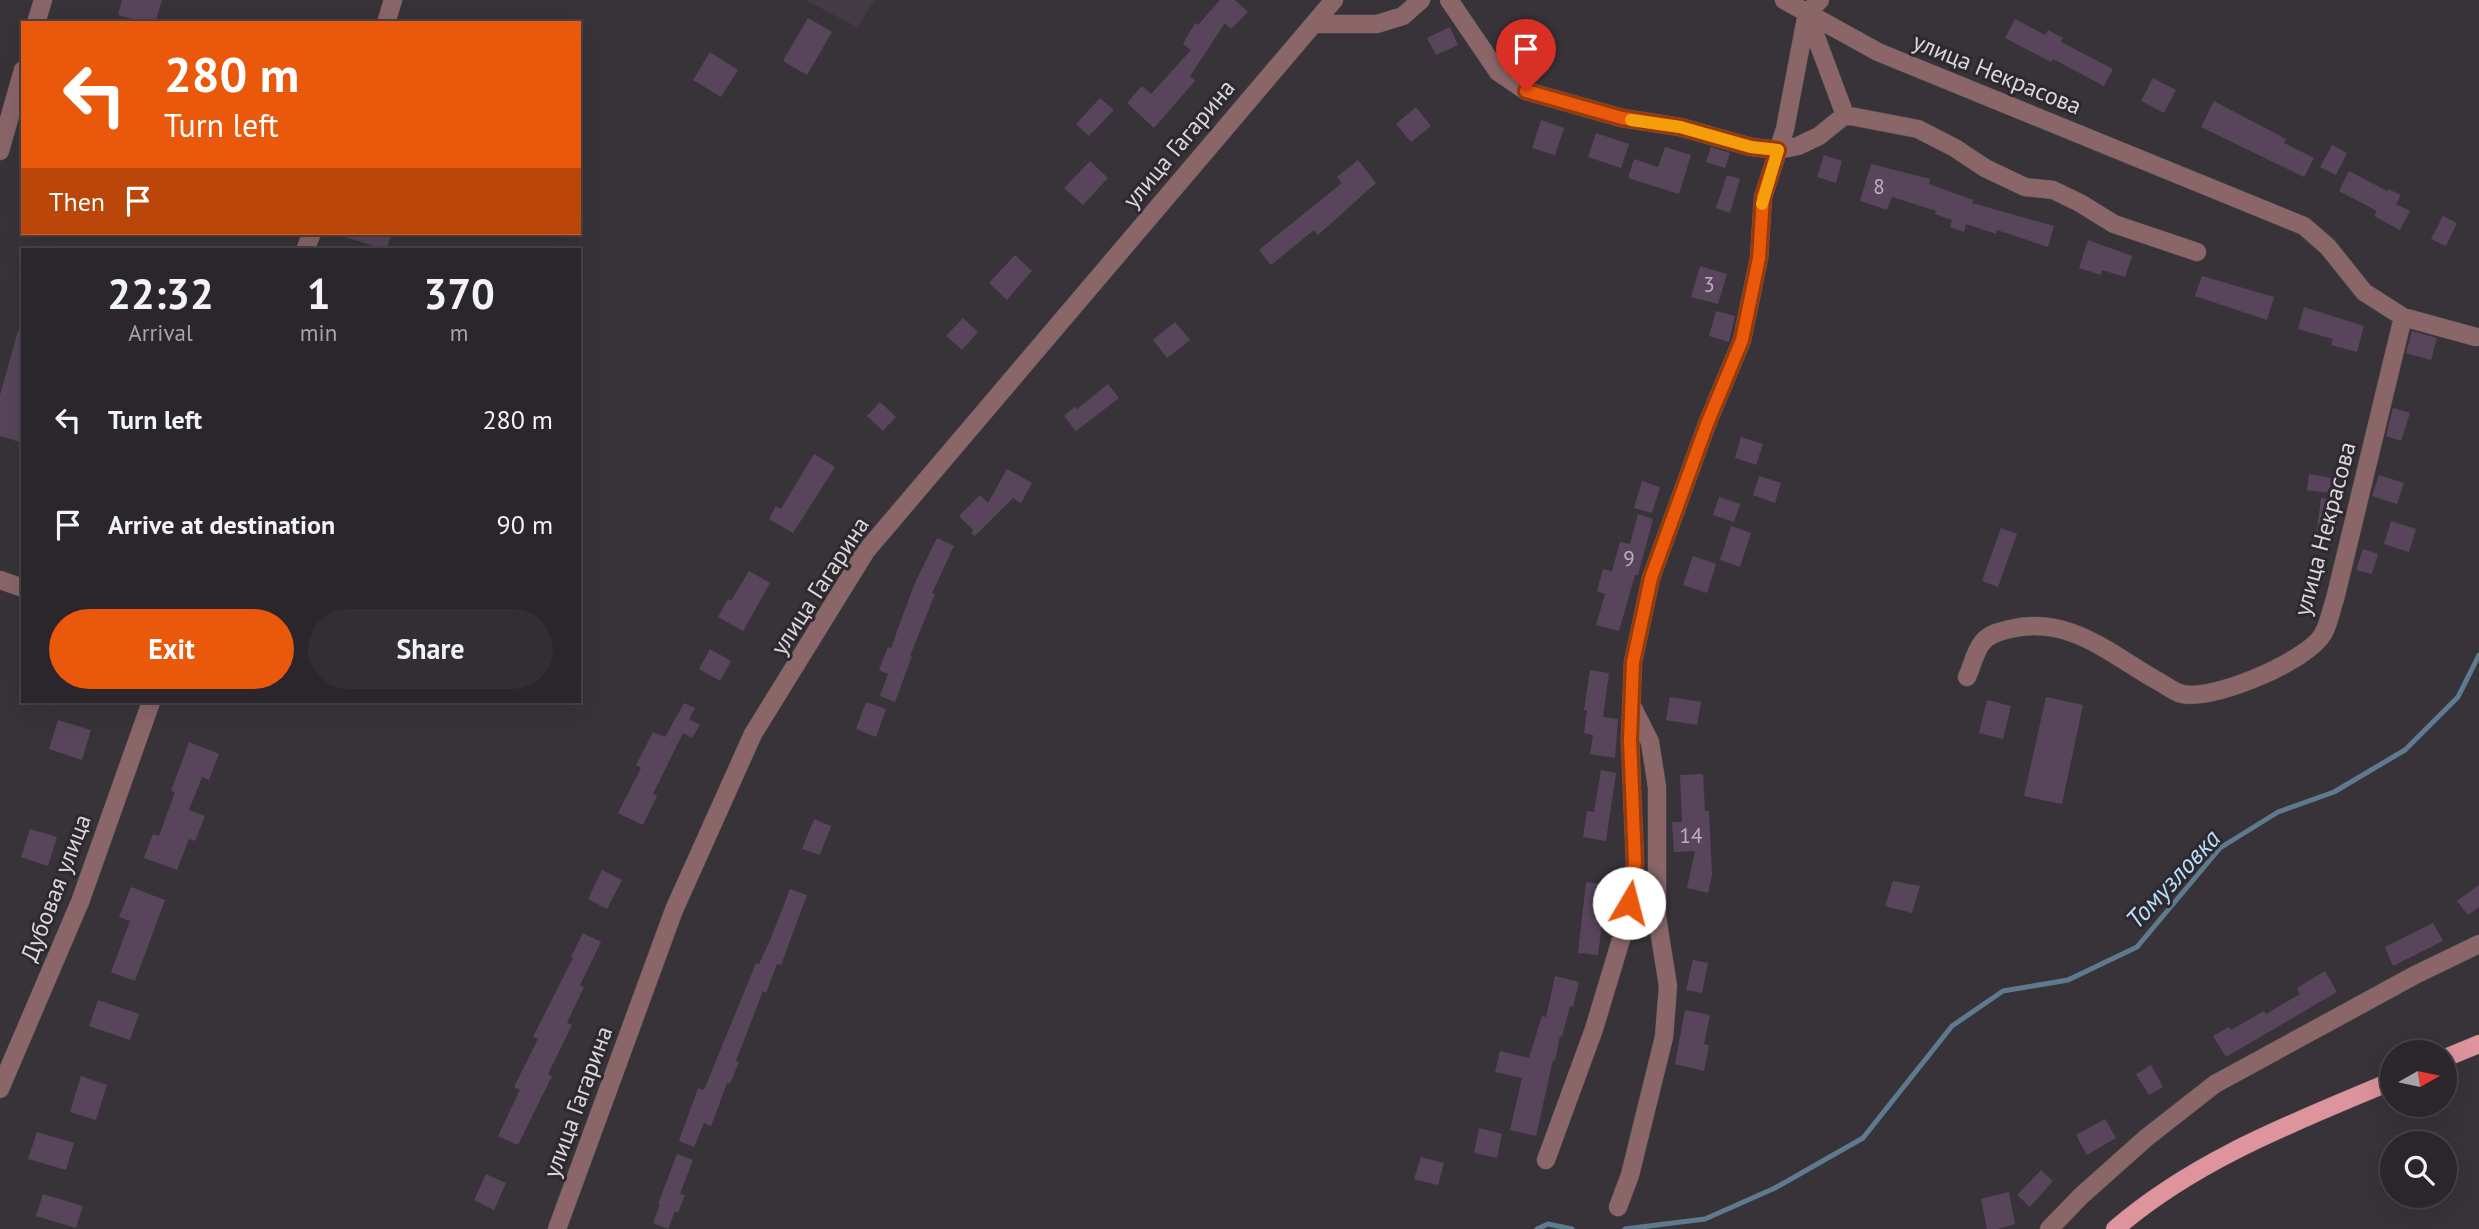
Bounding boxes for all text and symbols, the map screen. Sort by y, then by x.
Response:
pin [1496,19,1556,91]
street label: улица Некрасова [1908,26,2086,121]
icon: arrive [1507,30,1545,68]
text: 280 m [164,42,299,106]
icon: left [49,49,140,140]
street label: улица Гагарина [1116,73,1242,215]
text: Turn left [164,104,279,146]
house number: 8 [1873,173,1885,200]
icon: arrive [119,182,157,220]
text: Then [49,185,105,218]
text: 22:32 [107,266,214,321]
text: 1 [307,266,330,321]
text: 370 [423,266,495,321]
house number: 3 [1703,271,1715,298]
text: Arrival [128,318,193,347]
text: min [300,318,337,347]
text: m [450,318,468,347]
icon: left [49,401,87,439]
text: Turn left [108,403,202,436]
text: 280 m [482,403,553,436]
street label: улица Некрасова [2286,438,2363,619]
icon: arrive [49,506,87,544]
text: Arrive at destination [108,508,335,541]
text: 90 m [497,508,553,541]
street label: улица Гагарина [763,511,876,661]
house number: 9 [1623,545,1635,572]
button: Exit [49,609,294,689]
button: Share [308,609,553,689]
street label: Дубовая улица [13,810,98,966]
house number: 14 [1680,822,1702,849]
water label: Томузловка [2118,822,2227,935]
position arrow [1592,866,1666,940]
street label: улица Гагарина [536,1022,619,1182]
north arrow [2380,1040,2457,1116]
map controls [2380,1040,2457,1208]
button: search [2380,1131,2457,1208]

